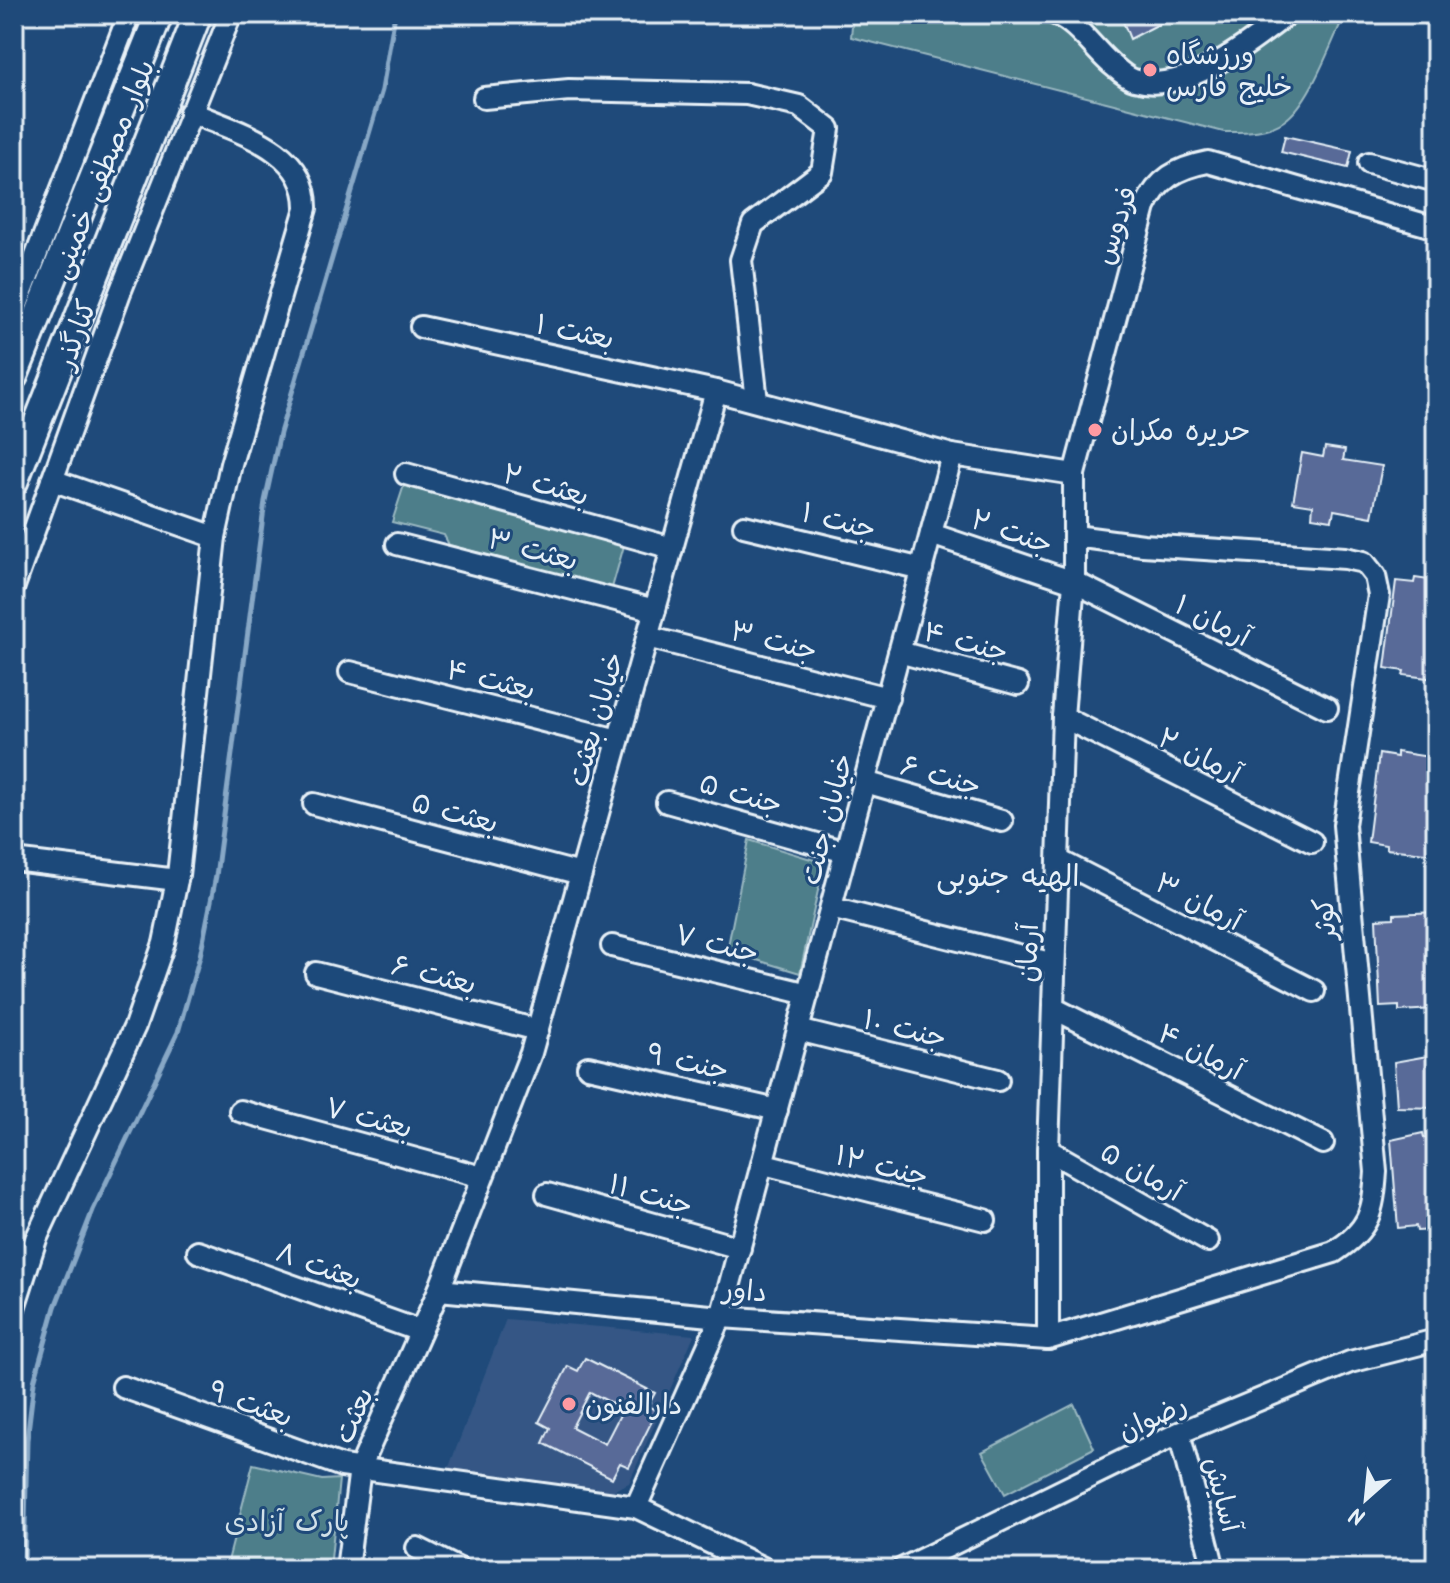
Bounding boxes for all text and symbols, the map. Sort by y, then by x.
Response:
place label: ورزشگاه خلیج فارس [1166,34,1292,111]
street label: بلوار مصطفی خمینی [40,53,169,287]
marker: ورزشگاه خلیج فارس [1141,61,1159,79]
street label: فردوس [1083,181,1152,271]
street label: کنارگذر [43,294,111,378]
street label: بعثت ۱ [531,303,618,364]
place label: حریره مکران [1111,410,1250,455]
marker: حریره مکران [1086,421,1104,439]
street label: بعثت ۲ [497,453,594,520]
street label: جنت ۱ [796,491,880,553]
street label: جنت ۲ [964,498,1058,568]
street label: بعثت ۳ [482,518,583,585]
street label: آرمان ۱ [1166,584,1259,661]
street label: جنت ۳ [725,610,822,675]
street label: جنت ۴ [918,611,1013,676]
street label: خیابان بعثت [557,647,638,792]
street label: بعثت ۴ [441,649,540,714]
street label: آرمان ۲ [1149,717,1250,798]
street label: جنت ۶ [895,744,986,810]
street label: خیابان جنت [789,749,868,890]
street label: جنت ۵ [693,762,787,829]
street label: بعثت ۵ [406,781,503,848]
district label: الهیه جنوبی [936,854,1080,902]
street label: آرمان ۳ [1146,862,1251,945]
street label: کوثر [1302,896,1351,944]
street label: جنت ۷ [670,913,763,978]
street label: آرمان [1006,922,1053,983]
street label: بعثت ۶ [386,944,481,1009]
street label: جنت ۱۰ [858,998,951,1062]
street label: آرمان ۴ [1149,1012,1252,1094]
street label: جنت ۹ [642,1032,733,1095]
street label: بعثت ۷ [320,1086,417,1153]
street label: آرمان ۵ [1091,1131,1192,1216]
street label: جنت ۱۲ [830,1134,933,1201]
street label: جنت ۱۱ [603,1163,698,1230]
street label: بعثت ۸ [269,1231,368,1304]
street label: داور [719,1268,768,1316]
street label: بعثت ۹ [202,1369,299,1441]
street label: بعثت [323,1380,388,1452]
place label: دارالفنون [585,1384,682,1429]
street label: رضوان [1111,1384,1195,1455]
marker: دارالفنون [560,1395,578,1413]
street label: آسایش [1189,1452,1253,1538]
north arrow [1326,1459,1406,1539]
text: N [1344,1496,1372,1533]
park label: پارک آزادی [225,1501,349,1546]

